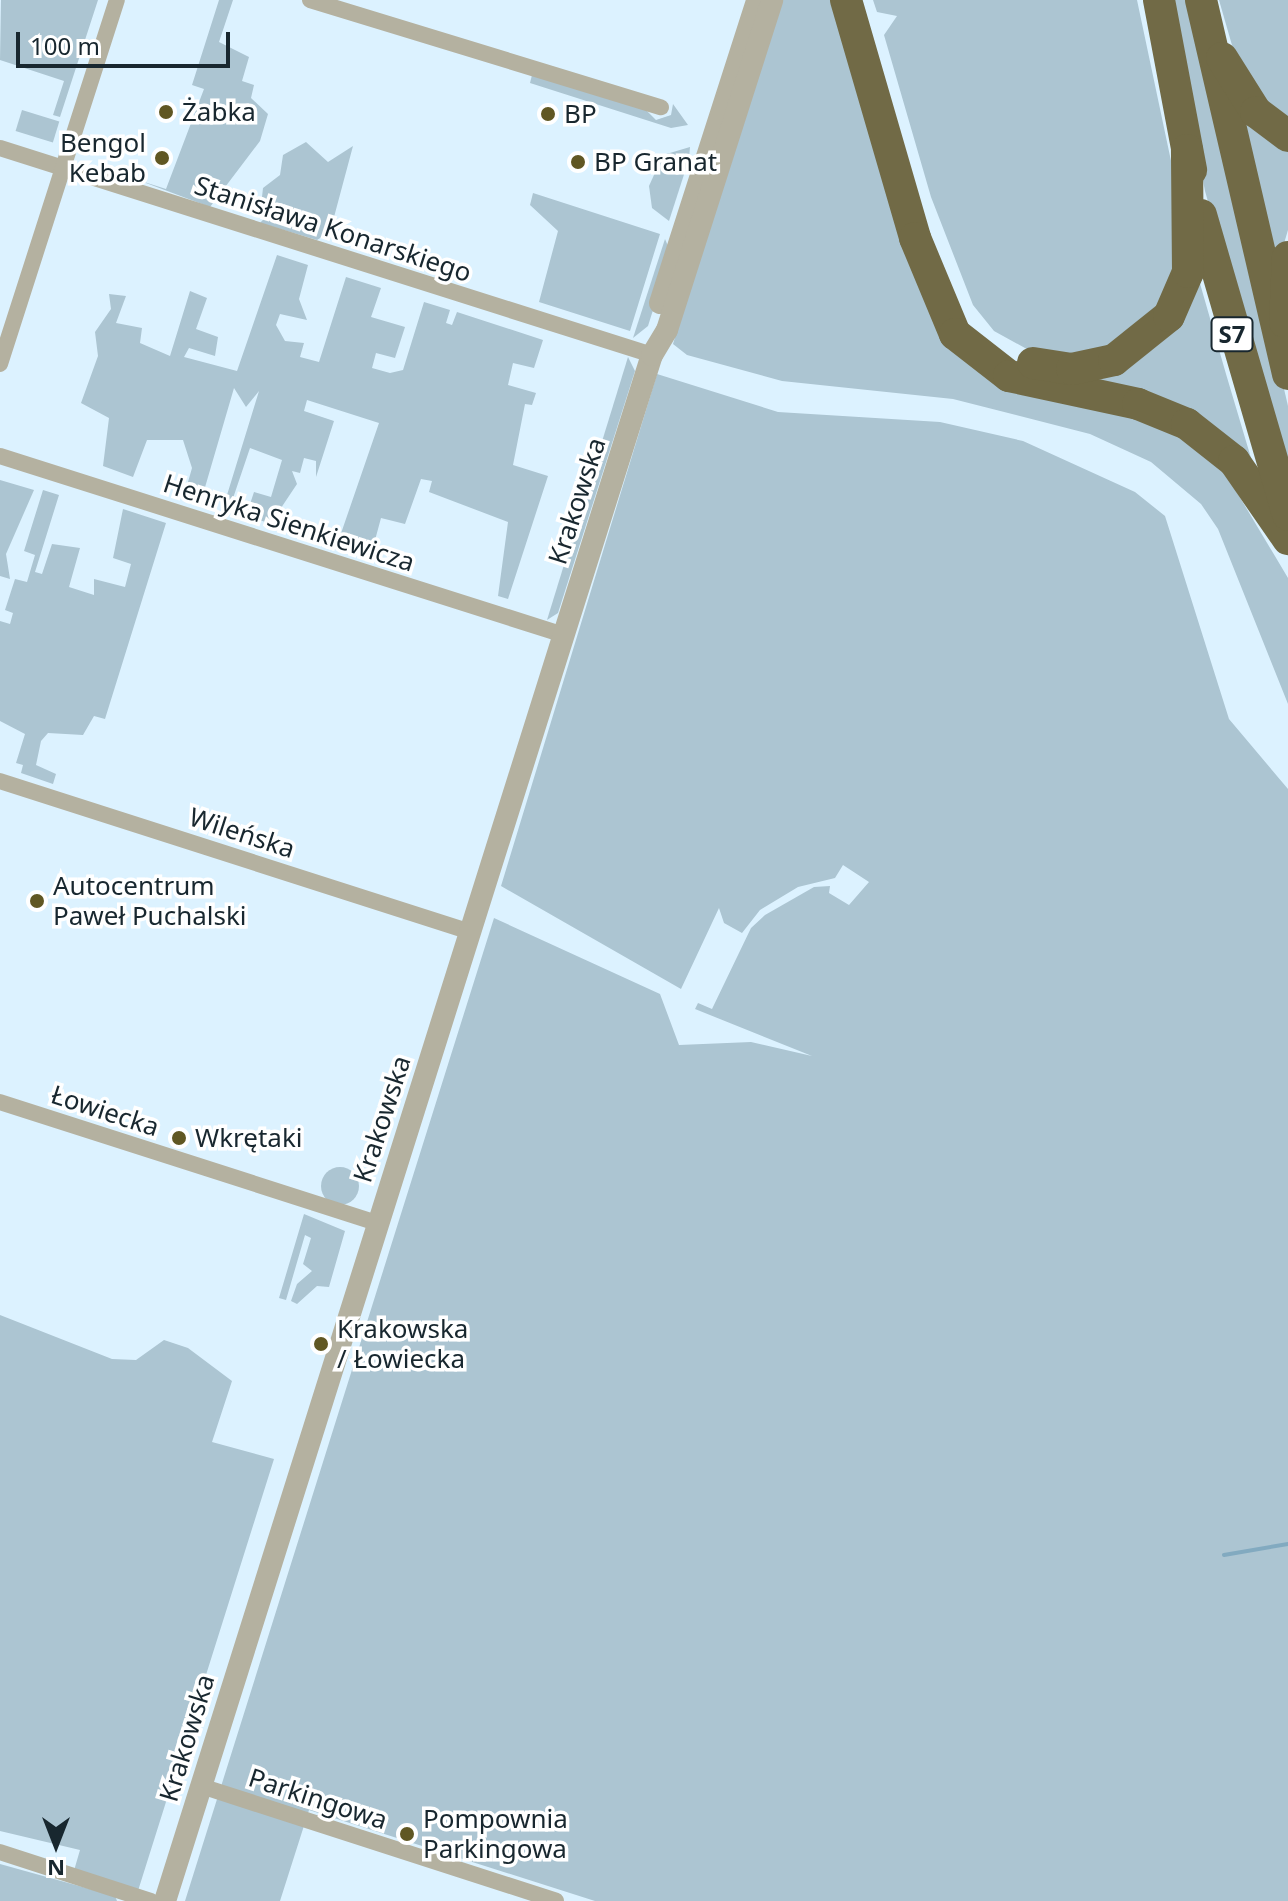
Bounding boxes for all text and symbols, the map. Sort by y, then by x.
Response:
scale bar [20,16,234,66]
text: 100 m [30,29,100,62]
place label: Żabka [182,96,256,128]
place label: BP [564,98,597,130]
marker: Żabka [157,103,175,121]
marker: BP [539,105,557,123]
place label: Bengol Kebab [60,127,146,188]
place label: BP Granat [594,146,717,178]
marker: Bengol Kebab [153,149,171,167]
marker: BP Granat [569,153,587,171]
street label: Stanisława Konarskiego [191,169,475,289]
road number: S7 [1210,314,1254,354]
street label: Krakowska [542,434,612,568]
street label: Henryka Sienkiewicza [160,468,418,578]
street label: Wileńska [185,801,299,865]
place label: Autocentrum Paweł Puchalski [53,870,247,932]
marker: Autocentrum Paweł Puchalski [28,892,46,910]
street label: Krakowska [347,1052,417,1186]
street label: Łowiecka [47,1079,163,1143]
place label: Wkrętaki [195,1122,303,1154]
marker: Wkrętaki [170,1129,188,1147]
place label: Krakowska / Łowiecka [337,1313,468,1374]
marker: Krakowska / Łowiecka [312,1335,330,1353]
street label: Krakowska [153,1671,221,1805]
street label: Parkingowa [245,1762,391,1836]
place label: Pompownia Parkingowa [423,1803,568,1864]
north arrow [16,1805,96,1885]
marker: Pompownia Parkingowa [398,1825,416,1843]
text: N [47,1854,65,1884]

